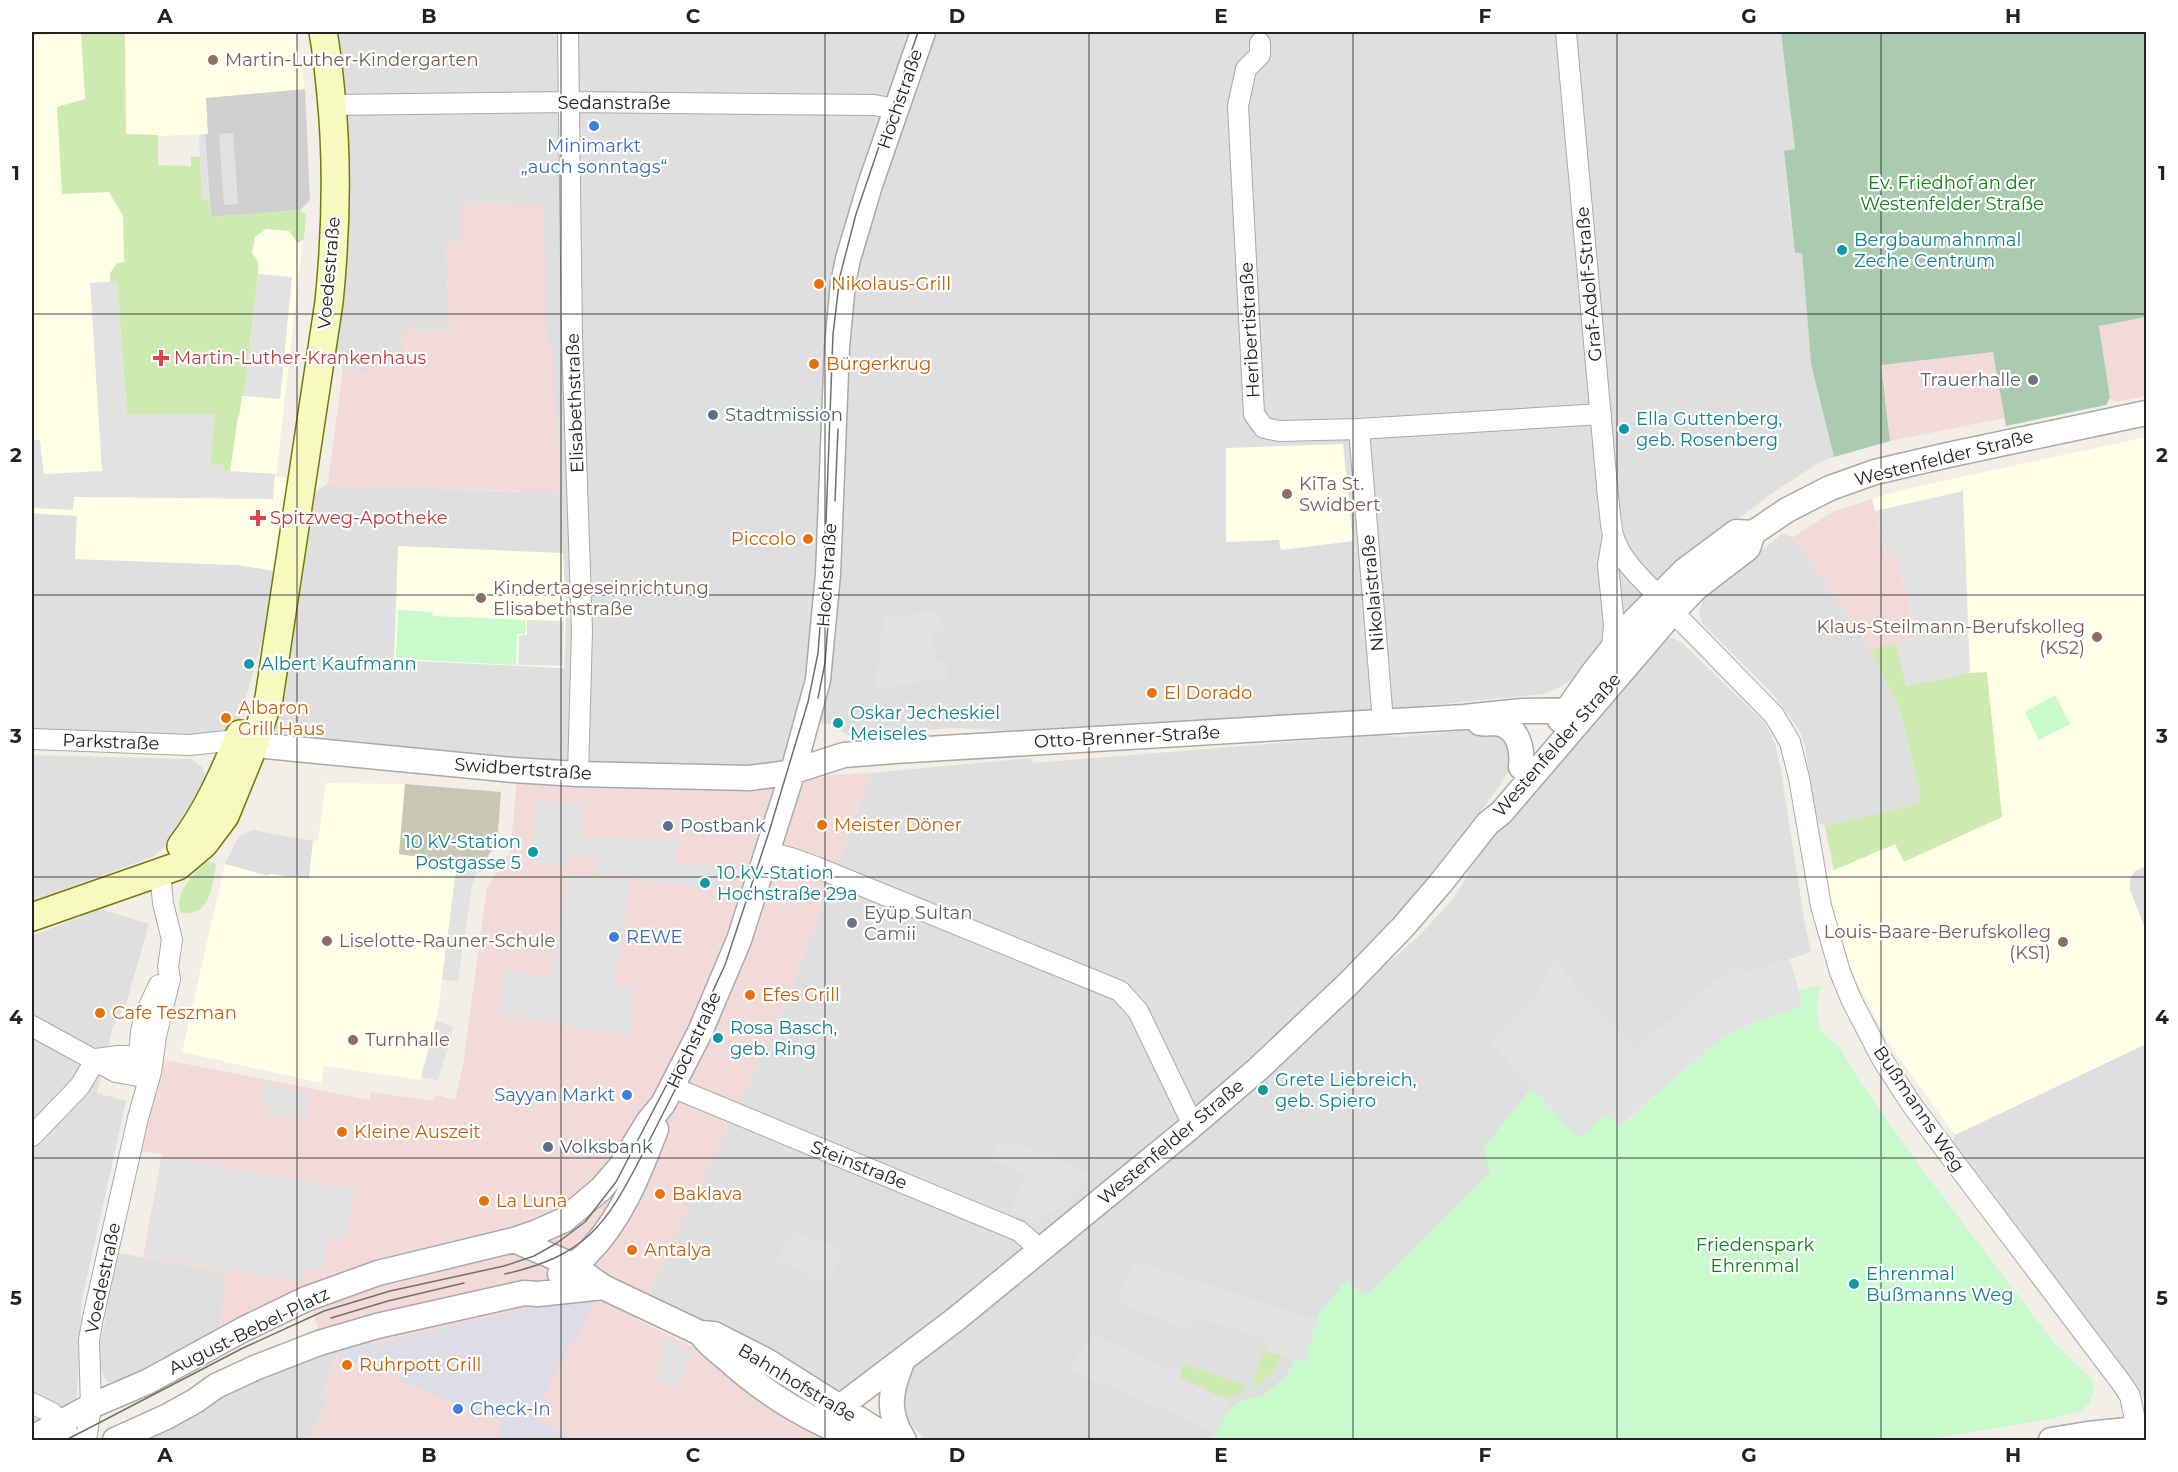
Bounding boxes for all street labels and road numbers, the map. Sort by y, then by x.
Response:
street label: Hochstraße [873,46,927,152]
street label: Sedanstraße [557,92,671,114]
street label: Graf-Adolf-Straße [1571,205,1607,362]
street label: Voedestraße [313,216,345,330]
street label: Heribertistraße [1235,261,1265,399]
street label: Elisabethstraße [562,333,588,473]
street label: Westenfelder Straße [1852,425,2036,491]
street label: Hochstraße [812,522,842,628]
street label: Nikolaistraße [1357,533,1389,653]
street label: Westenfelder Straße [1488,668,1626,822]
street label: Otto-Brenner-Straße [1033,721,1221,753]
street label: Parkstraße [62,729,160,755]
street label: Swidbertstraße [454,753,593,785]
street label: Hochstraße [662,988,726,1092]
street label: Bußmanns Weg [1869,1042,1969,1176]
street label: Westenfelder Straße [1094,1074,1249,1209]
street label: Steinstraße [808,1136,911,1194]
street label: Voedestraße [81,1220,126,1336]
street label: August-Bebel-Platz [165,1282,333,1380]
street label: Bahnhofstraße [734,1339,860,1427]

